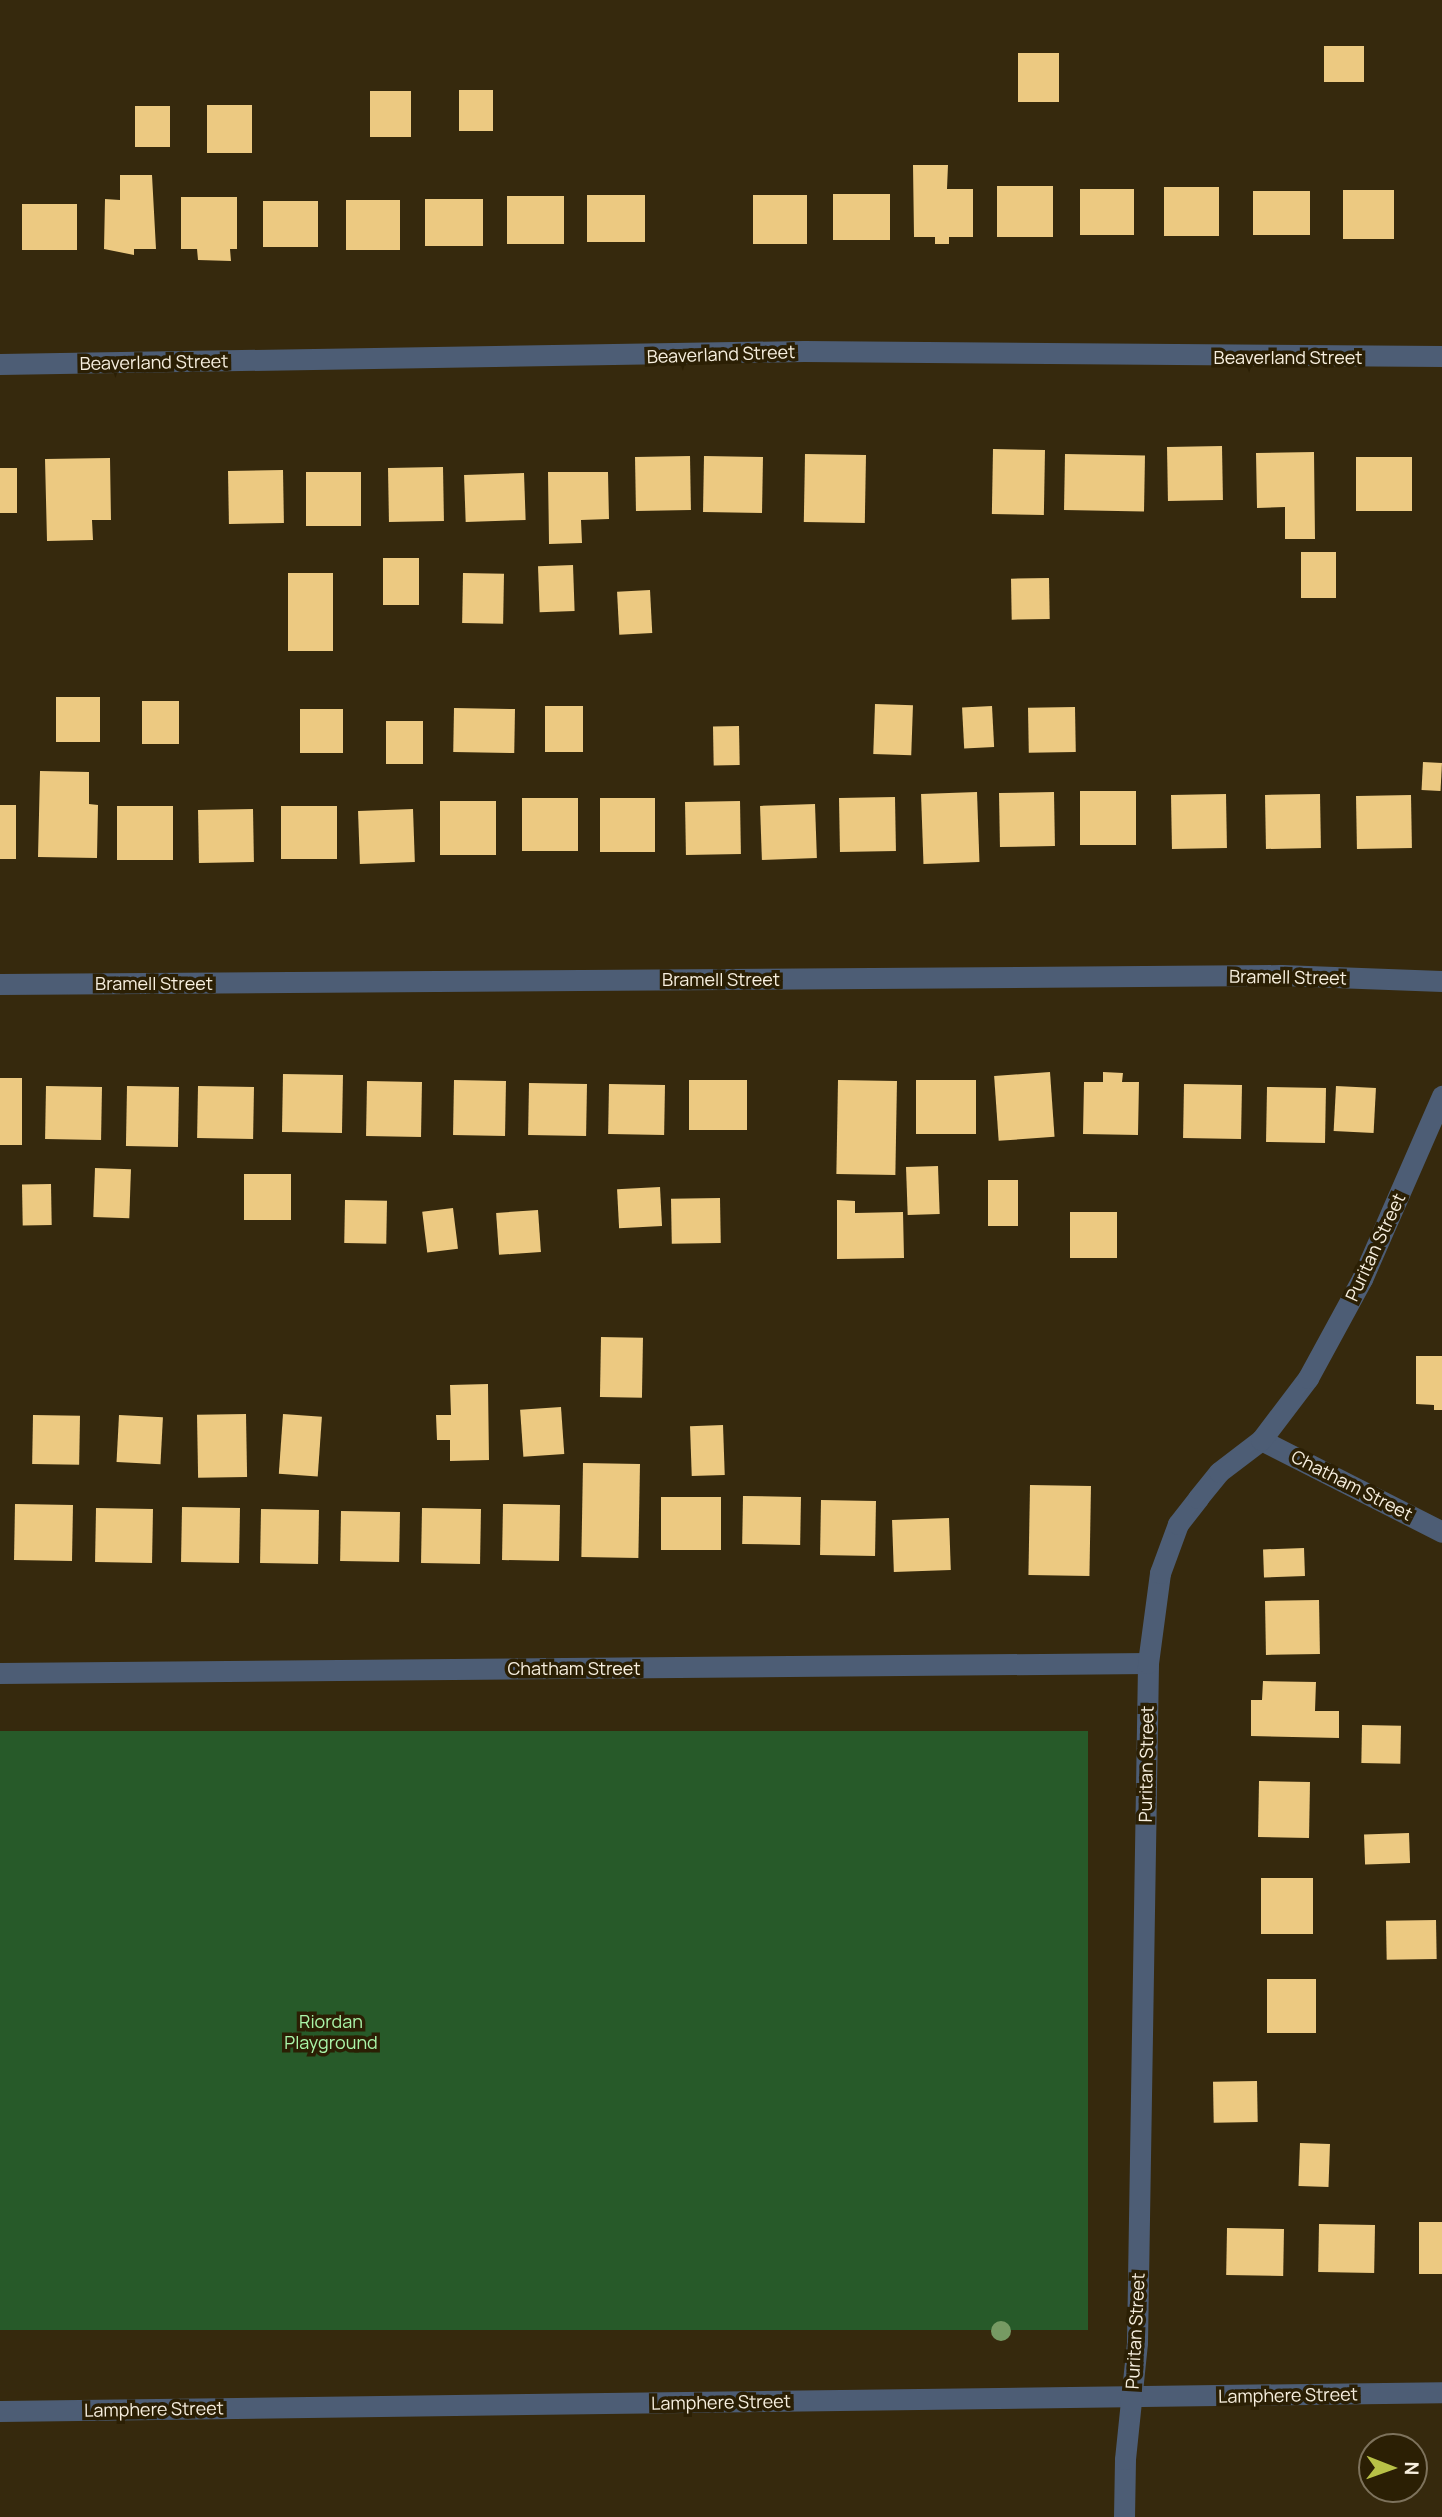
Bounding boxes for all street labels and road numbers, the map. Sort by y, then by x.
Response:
street label: Beaverland Street [646,341,796,367]
street label: Beaverland Street [1214,346,1362,368]
street label: Beaverland Street [79,350,229,374]
street label: Bramell Street [1229,965,1347,989]
street label: Bramell Street [662,968,780,990]
street label: Bramell Street [95,972,213,994]
street label: Puritan Street [1341,1190,1409,1304]
street label: Chatham Street [1288,1445,1416,1525]
street label: Chatham Street [507,1657,641,1679]
street label: Puritan Street [1134,1706,1158,1822]
street label: Puritan Street [1121,2272,1149,2390]
street label: Lamphere Street [1218,2383,1358,2407]
street label: Lamphere Street [651,2390,791,2414]
street label: Lamphere Street [84,2397,224,2421]

